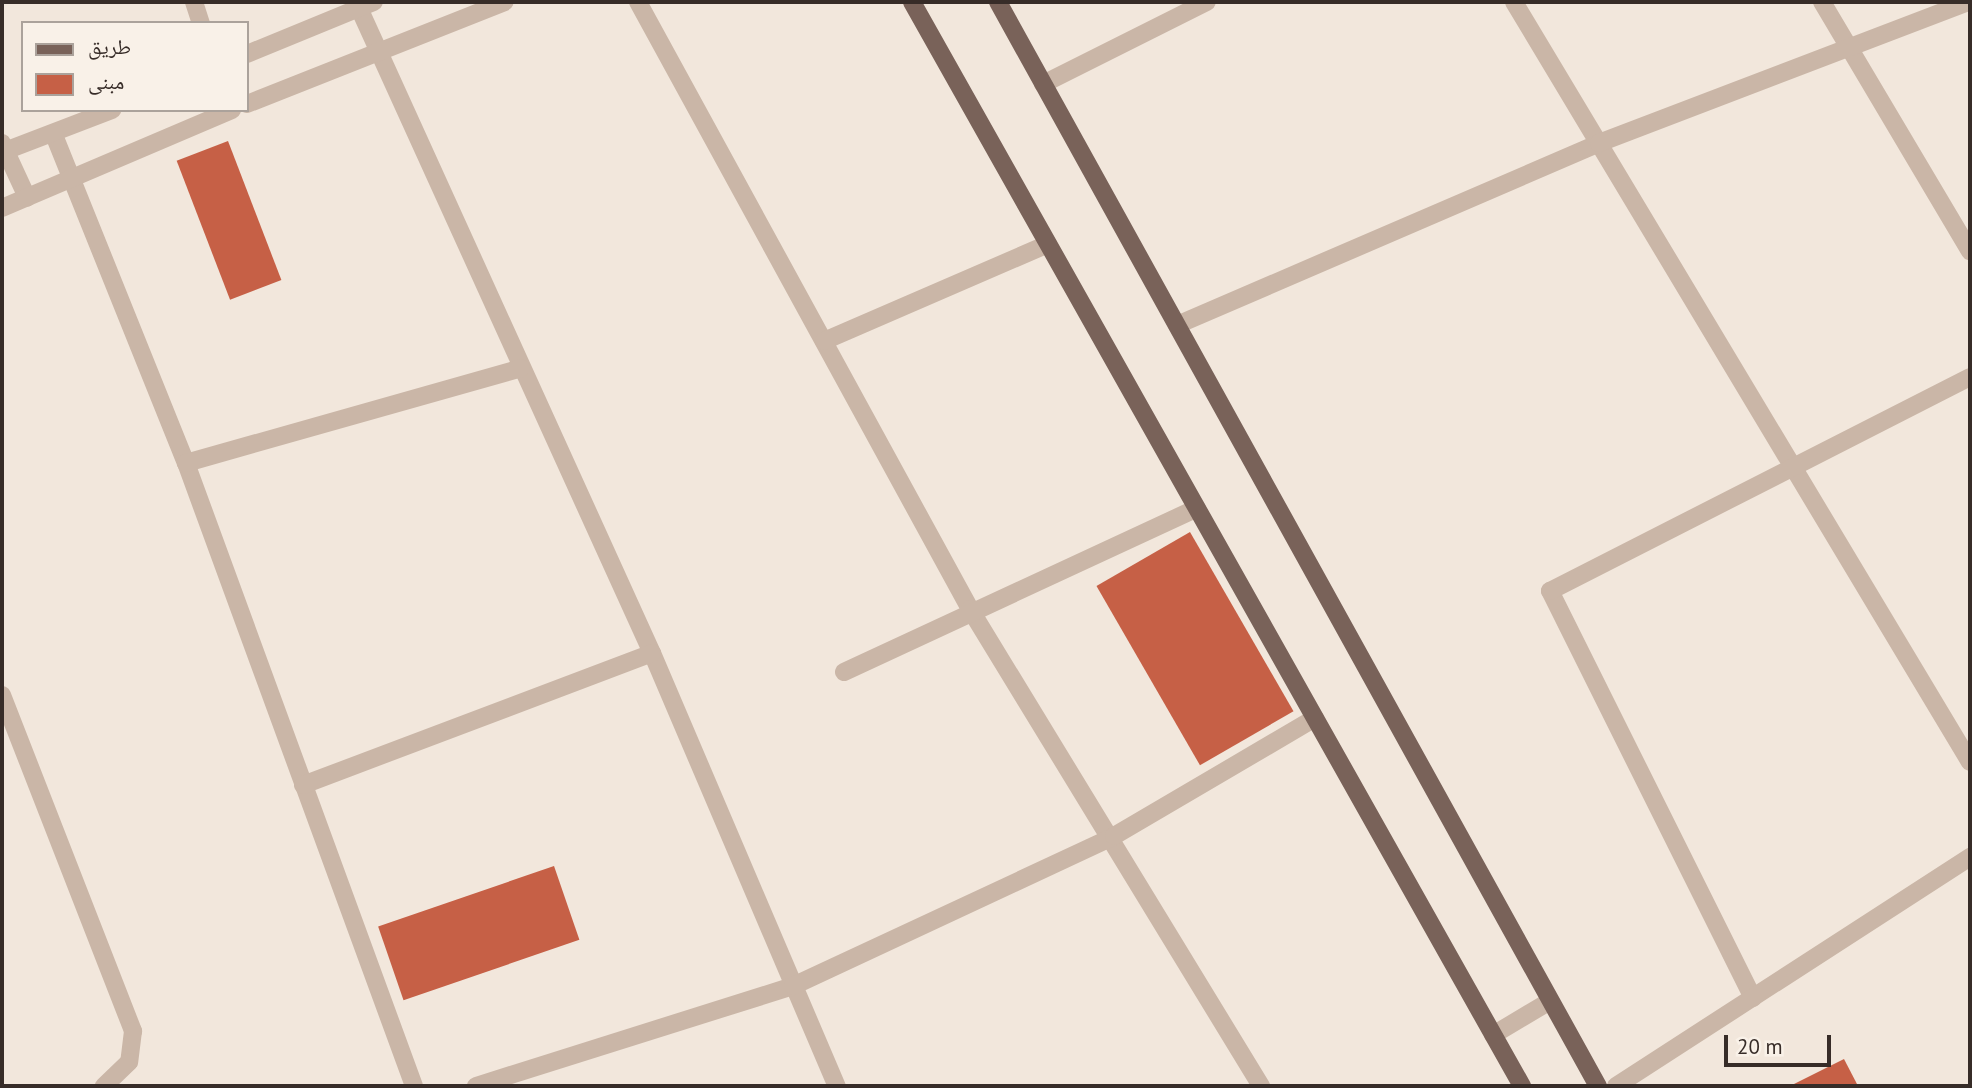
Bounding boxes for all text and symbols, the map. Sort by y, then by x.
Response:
legend [21,21,248,112]
text: طريق [88,33,131,60]
text: مبنى [88,68,124,95]
scale bar [1727,1021,1834,1066]
text: 20 m [1737,1033,1783,1060]

